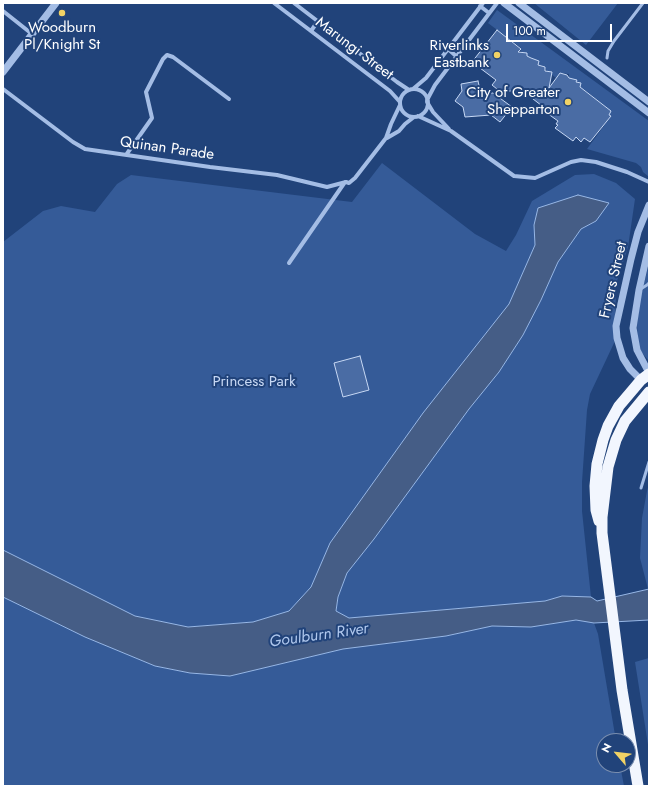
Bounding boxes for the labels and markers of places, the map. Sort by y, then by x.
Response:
marker: Woodburn Pl/Knight St [57,8,67,18]
place label: Woodburn Pl/Knight St [24,19,100,54]
place label: Riverlinks Eastbank [430,37,489,72]
marker: Riverlinks Eastbank [492,50,502,60]
place label: City of Greater Shepparton [466,84,560,119]
marker: City of Greater Shepparton [563,97,573,107]

